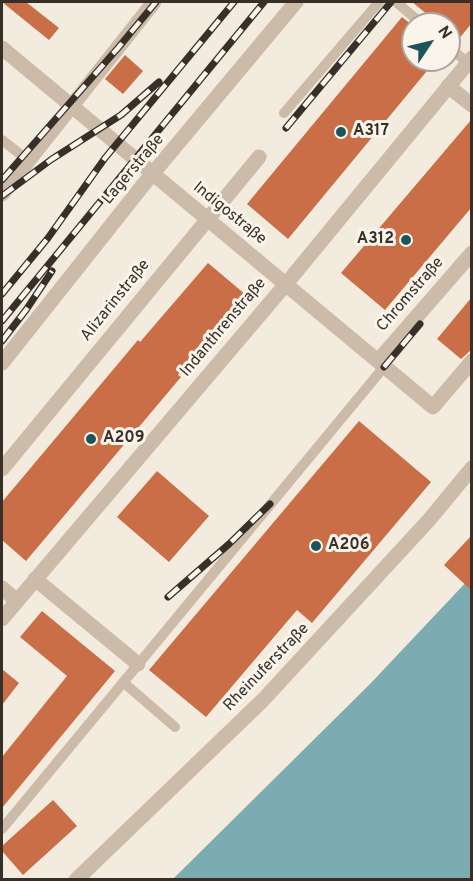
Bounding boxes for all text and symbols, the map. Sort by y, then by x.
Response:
north arrow [401,12,461,72]
text: N [433,22,456,43]
place label: A317 [353,122,389,142]
marker: A317 [334,125,348,139]
street label: Lagerstraße [99,131,169,209]
street label: Indigostraße [188,179,270,249]
place label: A312 [357,230,394,250]
marker: A312 [399,233,413,247]
street label: Chromstraße [373,254,449,336]
street label: Alizarinstraße [77,256,155,346]
street label: Indanthrenstraße [177,275,271,381]
place label: A209 [103,429,145,449]
marker: A209 [84,432,98,446]
place label: A206 [328,536,370,556]
marker: A206 [309,539,323,553]
street label: Rheinuferstraße [220,620,314,716]

